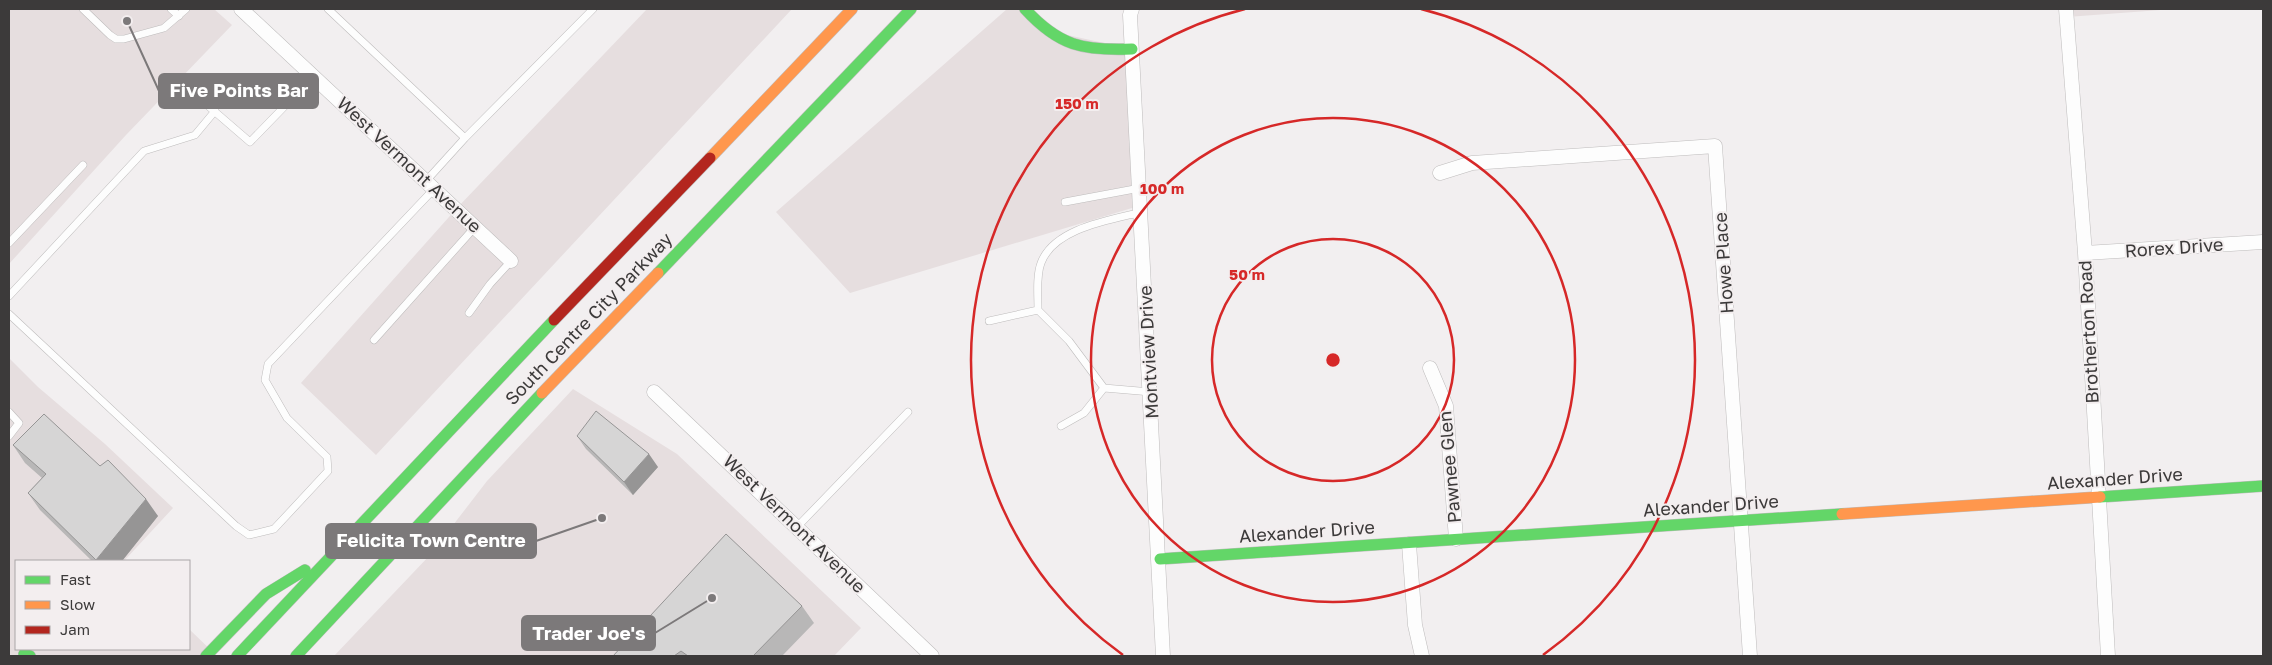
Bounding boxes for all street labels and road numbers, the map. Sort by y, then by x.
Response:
street label: West Vermont Avenue [333,92,486,237]
street label: Howe Place [1708,212,1738,315]
street label: South Centre City Parkway [500,228,676,409]
street label: Rorex Drive [2124,233,2224,261]
street label: Brotherton Road [2073,260,2103,404]
street label: Montview Drive [1134,285,1162,419]
street label: Pawnee Glen [1433,410,1465,524]
street label: West Vermont Avenue [719,450,871,597]
street label: Alexander Drive [2046,462,2184,494]
street label: Alexander Drive [1642,489,1780,521]
street label: Alexander Drive [1238,515,1376,547]

